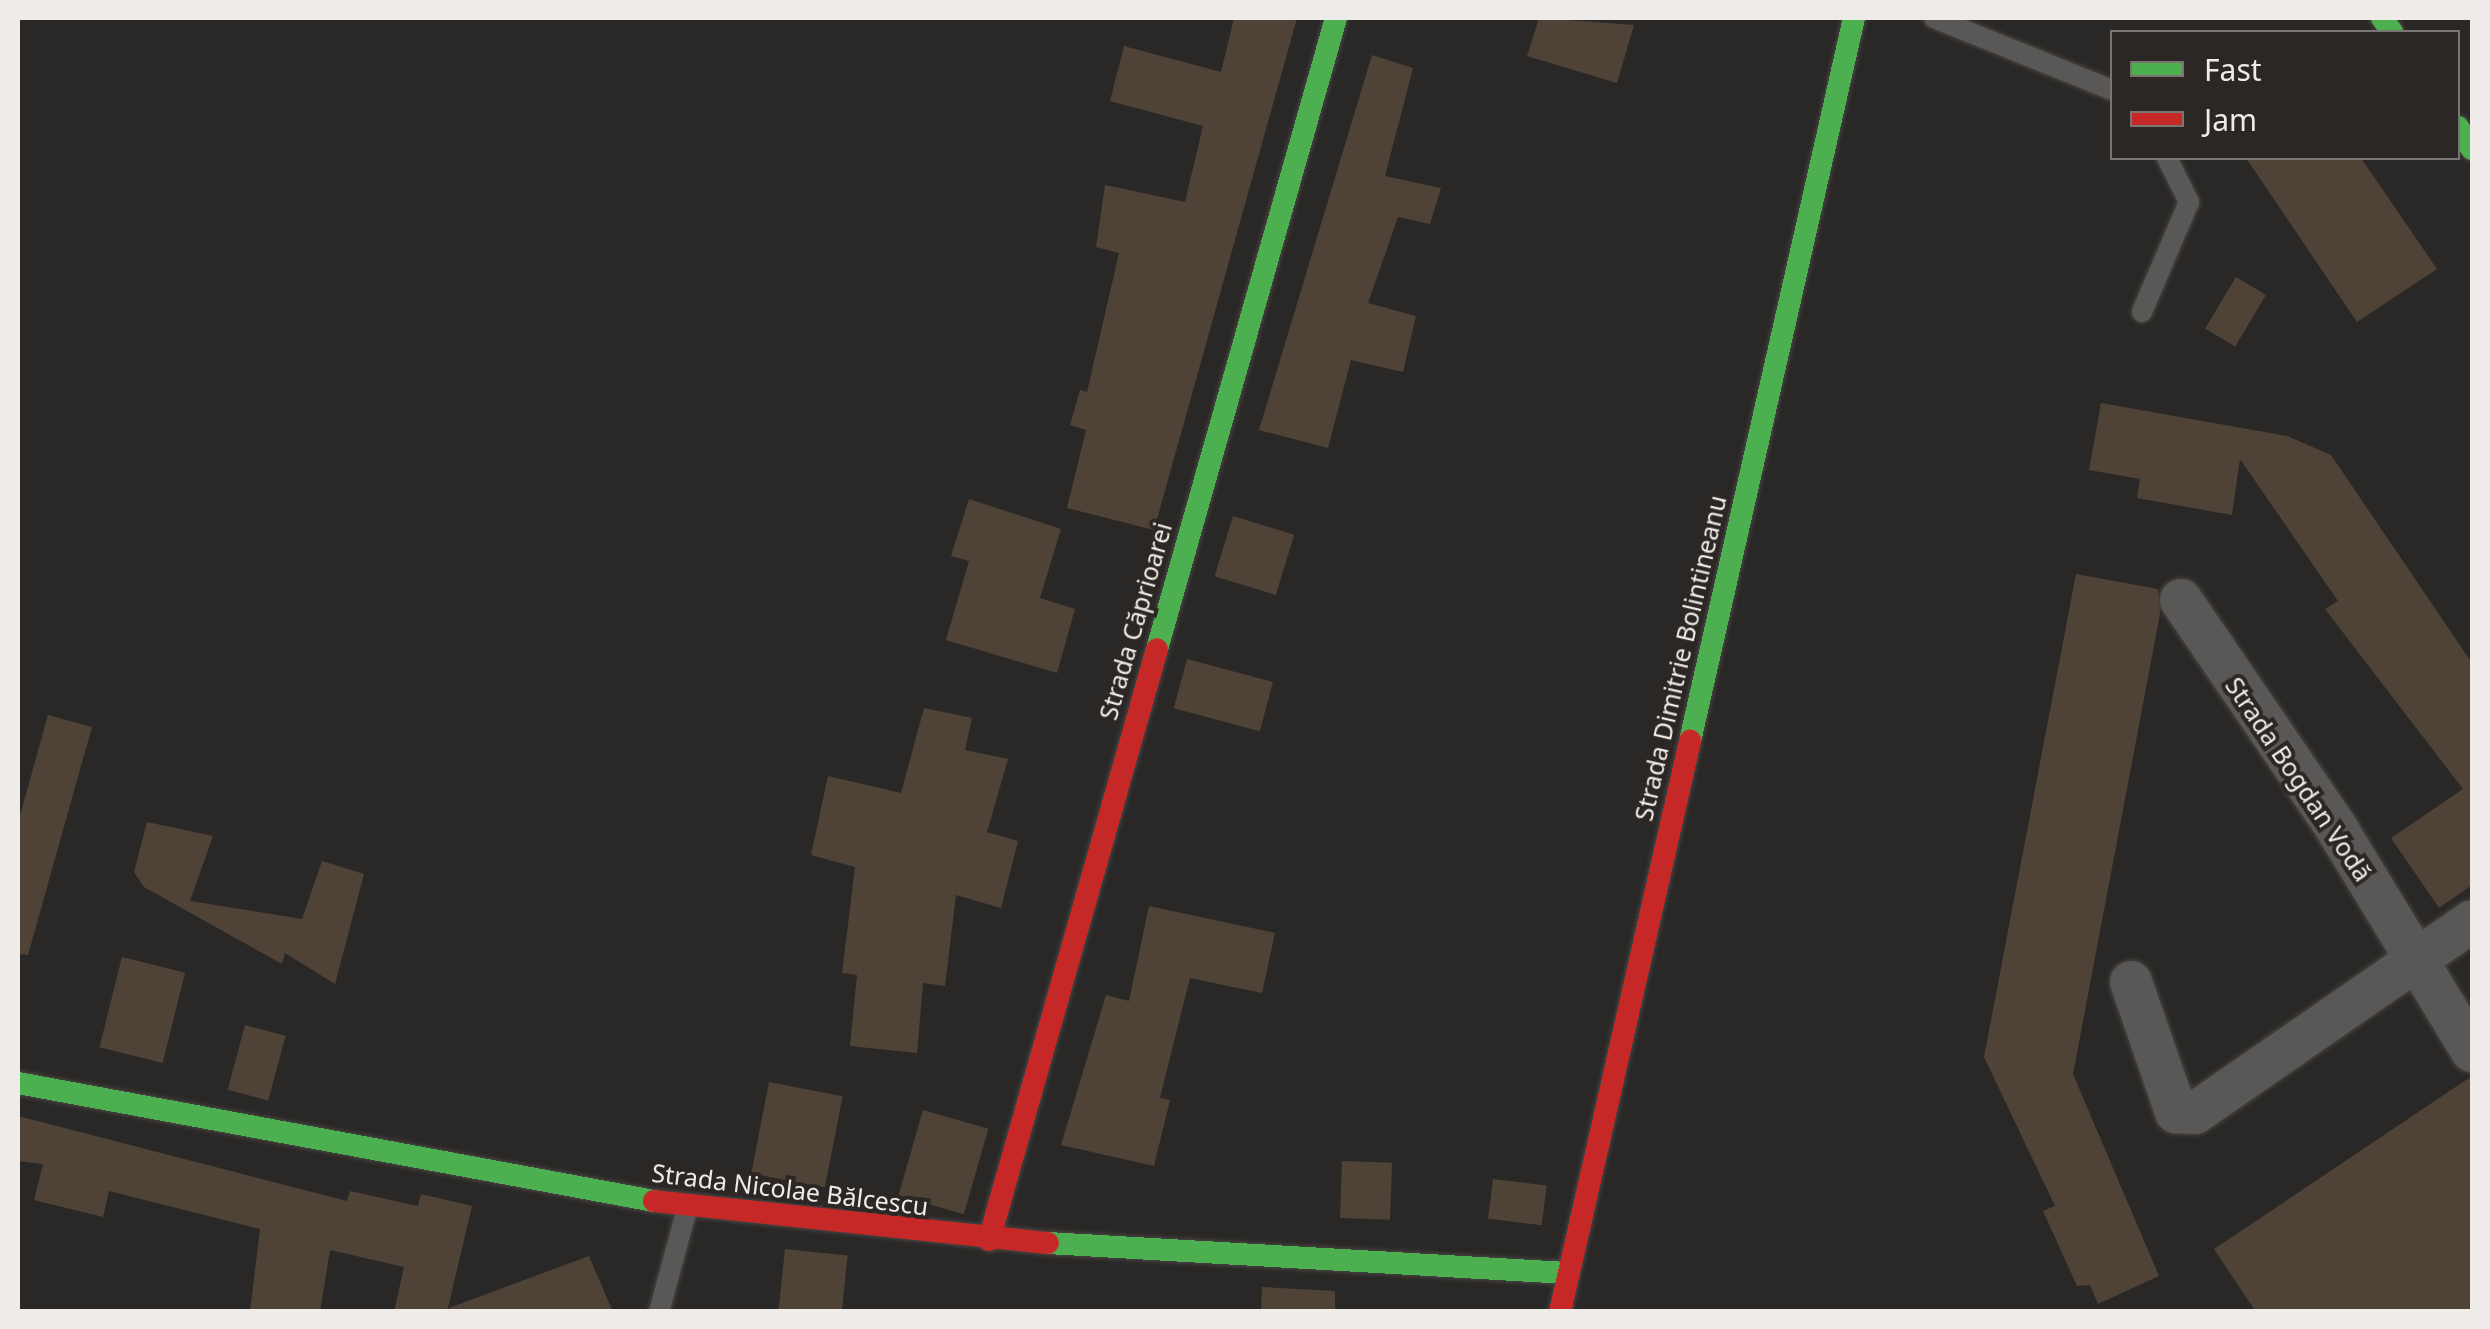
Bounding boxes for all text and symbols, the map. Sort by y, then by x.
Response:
legend [2110,30,2460,160]
text: Fast [2204,49,2262,90]
text: Jam [2204,99,2257,140]
street label: Strada Dimitrie Bolintineanu [1628,492,1732,824]
street label: Strada Căprioarei [1092,519,1178,723]
street label: Strada Bogdan Vodă [2220,671,2378,887]
street label: Strada Nicolae Bălcescu [650,1157,930,1221]

